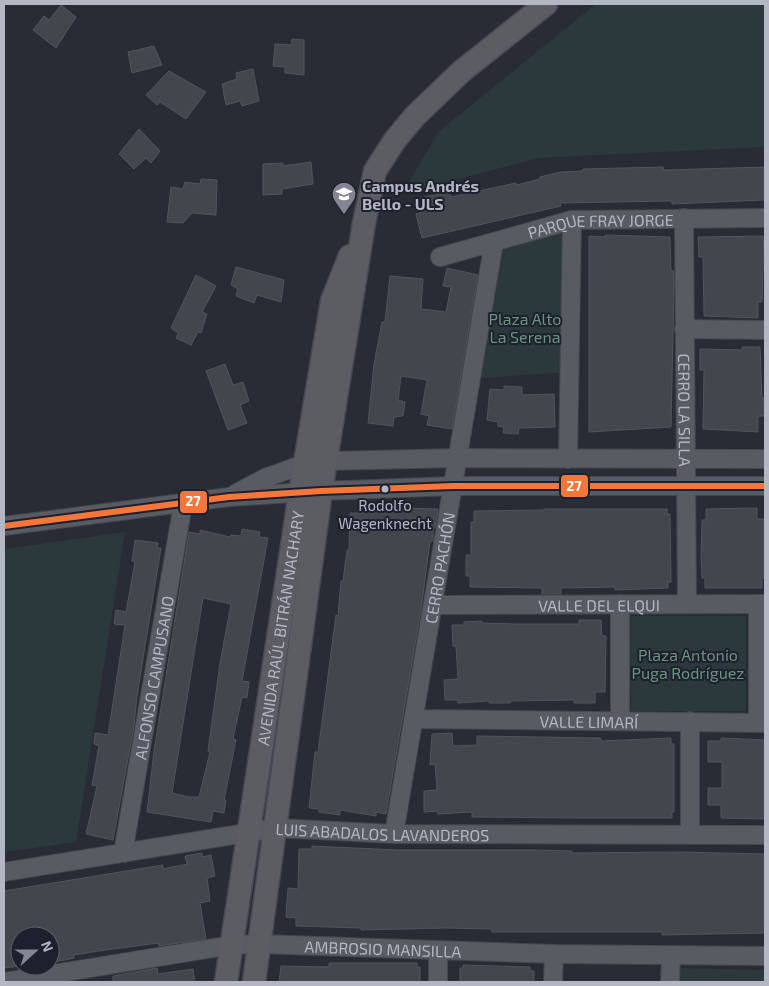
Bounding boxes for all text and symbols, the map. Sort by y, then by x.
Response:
place label: Campus Andrés Bello - ULS [362,176,479,213]
school or university icon: Campus Andrés Bello - ULS [331,181,357,215]
street label: PARQUE FRAY JORGE [525,209,674,241]
park label: Plaza Alto La Serena [489,309,561,346]
street label: CERRO LA SILLA [676,353,695,467]
line badge: 27 [560,474,589,498]
text: 27 [566,477,582,494]
marker: Rodolfo Wagenknecht [380,484,390,494]
line badge: 27 [179,490,208,514]
text: 27 [185,492,201,509]
place label: Rodolfo Wagenknecht [338,496,432,532]
street label: AVENIDA RAÚL BITRÁN NACHARY [252,509,307,747]
street label: CERRO PACHÓN [420,511,458,625]
street label: ALFONSO CAMPUSANO [130,594,177,761]
street label: VALLE DEL ELQUI [538,595,660,615]
park label: Plaza Antonio Puga Rodríguez [631,645,745,682]
street label: VALLE LIMARÍ [540,711,639,731]
street label: LUIS ABADALOS LAVANDEROS [275,818,489,844]
north arrow [10,926,60,976]
street label: AMBROSIO MANSILLA [304,936,462,960]
text: N [38,938,57,954]

